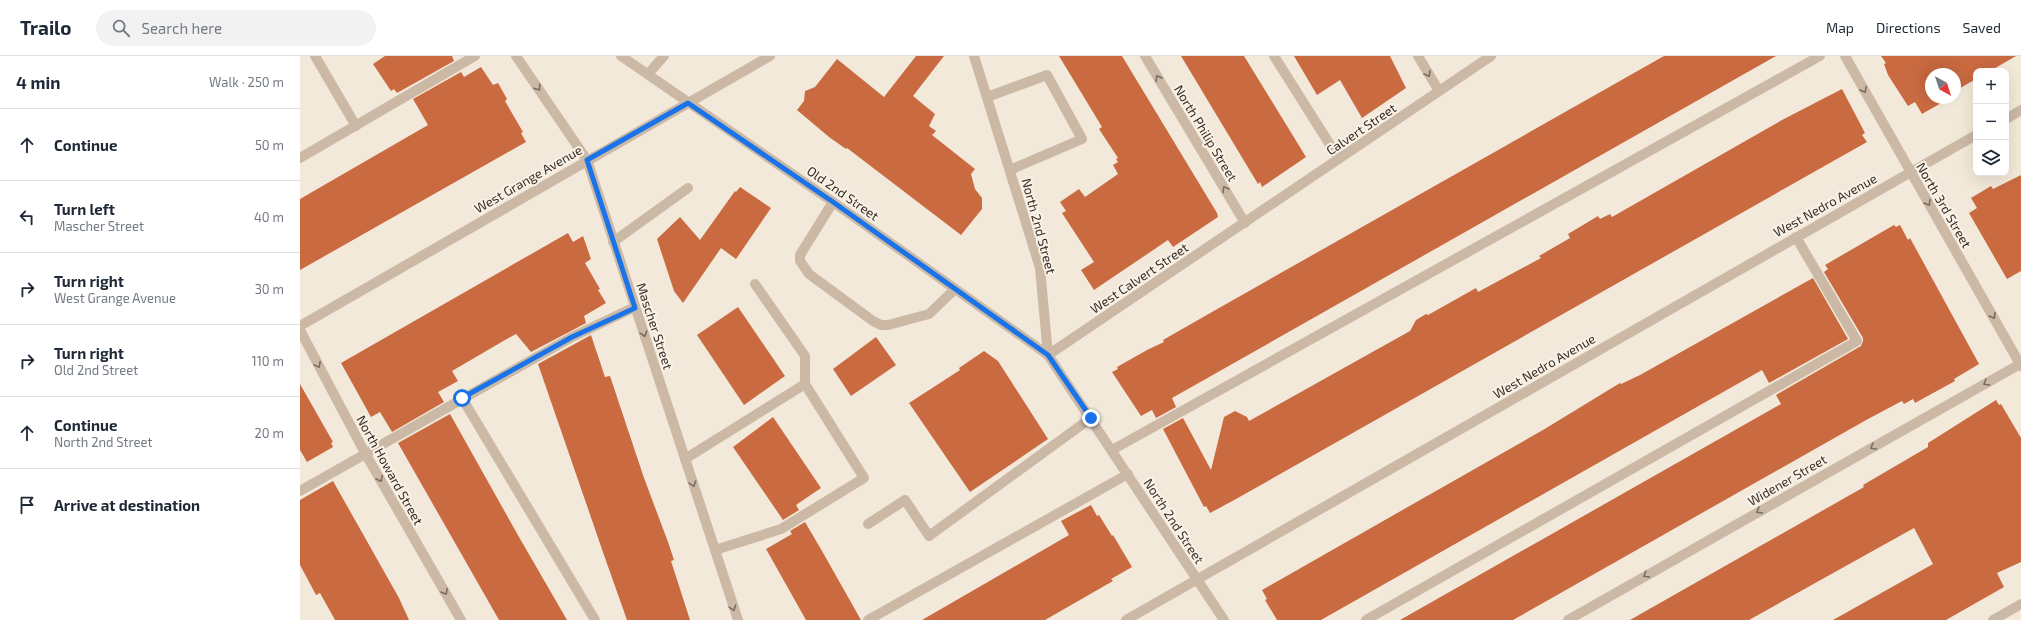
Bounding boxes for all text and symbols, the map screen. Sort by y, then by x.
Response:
search box [96,10,376,46]
text: Trailo [20,16,72,39]
icon: search [110,17,132,39]
text: Search here [142,19,222,37]
text: Map [1826,19,1854,36]
text: Directions [1876,19,1941,36]
text: Saved [1963,19,2001,36]
north arrow [1925,68,1961,104]
map controls [1973,68,2009,176]
button: + [1973,68,2009,104]
one-way arrow [1424,70,1431,77]
text: 4 min [16,72,60,92]
text: Walk · 250 m [209,74,284,90]
one-way arrow [1156,75,1163,82]
street label: North Philip Street [1171,82,1241,184]
one-way arrow [533,84,541,91]
one-way arrow [1860,86,1867,93]
street label: Calvert Street [1323,100,1399,158]
button: − [1973,104,2009,140]
icon: ahead [16,134,38,156]
text: Continue [54,136,117,154]
text: 50 m [255,137,284,153]
button: layers [1973,140,2009,176]
street label: West Grange Avenue [471,142,585,216]
street label: North 3rd Street [1913,159,1975,251]
street label: Old 2nd Street [804,162,882,224]
street label: West Nedro Avenue [1771,170,1879,240]
street label: North 2nd Street [1019,176,1059,276]
one-way arrow [1223,186,1230,193]
one-way arrow [1924,199,1931,206]
text: Turn left [54,200,115,218]
icon: left [16,206,38,228]
text: 40 m [254,209,284,225]
text: Mascher Street [54,218,144,234]
street label: West Calvert Street [1087,239,1191,317]
text: Turn right [54,272,124,290]
icon: right [16,278,38,300]
text: 30 m [255,281,284,297]
street label: Mascher Street [633,281,677,371]
text: West Grange Avenue [54,290,176,306]
one-way arrow [1988,312,1995,319]
one-way arrow [639,330,648,337]
street label: West Nedro Avenue [1490,330,1598,402]
text: Turn right [54,344,124,362]
icon: right [16,350,38,372]
text: 110 m [252,353,284,369]
one-way arrow [314,360,321,368]
text: Old 2nd Street [54,362,138,378]
one-way arrow [1983,378,1990,385]
route start [453,389,471,407]
route end [1082,409,1100,427]
street label: North Howard Street [353,413,427,528]
text: Continue [54,416,117,434]
icon: ahead [16,422,38,444]
text: 20 m [255,425,284,441]
text: North 2nd Street [54,434,153,450]
one-way arrow [1869,442,1877,450]
street label: Widener Street [1745,451,1829,509]
one-way arrow [375,475,382,482]
street label: North 2nd Street [1140,475,1208,567]
one-way arrow [688,481,697,488]
icon: arrive [16,494,38,516]
text: Arrive at destination [54,496,200,514]
one-way arrow [1756,507,1764,514]
one-way arrow [1643,571,1651,578]
one-way arrow [440,588,447,595]
one-way arrow [729,604,737,611]

